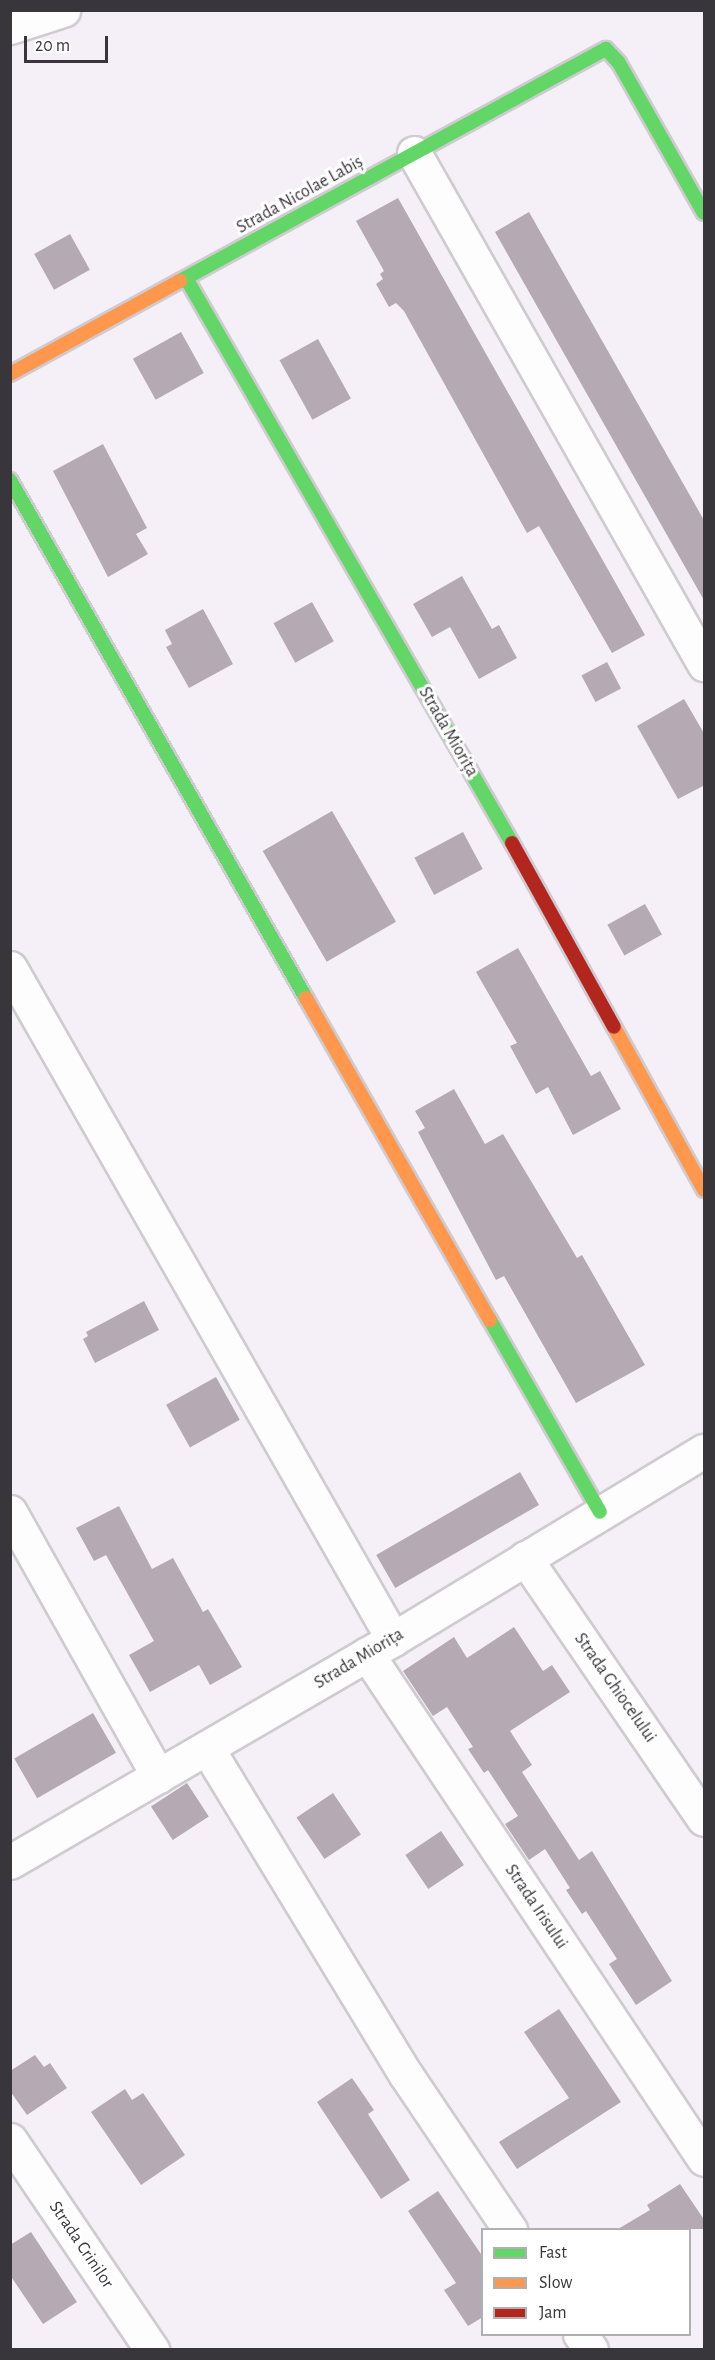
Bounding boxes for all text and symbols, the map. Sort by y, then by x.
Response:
scale bar [27,24,111,62]
text: 20 m [35,37,70,55]
street label: Strada Nicolae Labiș [233,151,367,239]
street label: Strada Miorița [414,683,482,781]
street label: Strada Miorița [310,1624,408,1694]
street label: Strada Ghiocelului [569,1629,661,1747]
street label: Strada Irisului [500,1861,572,1953]
street label: Strada Crinilor [44,2197,118,2293]
legend [481,2228,691,2336]
text: Fast [539,2244,567,2262]
text: Slow [539,2274,572,2292]
text: Jam [539,2304,567,2322]

